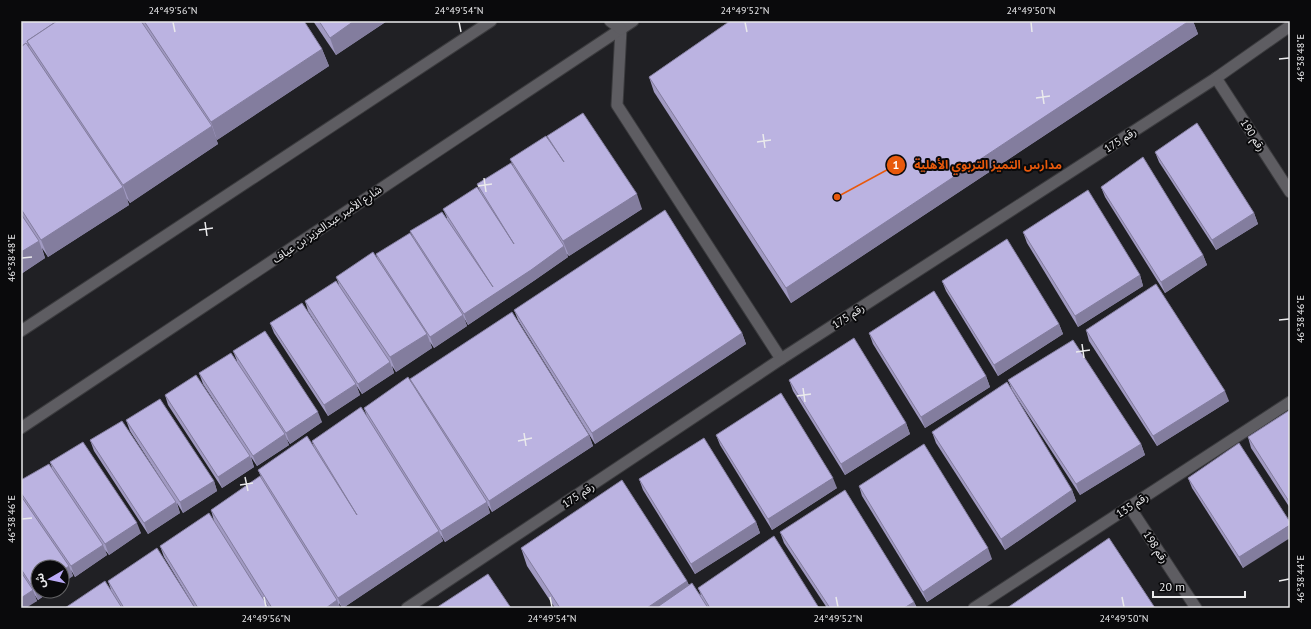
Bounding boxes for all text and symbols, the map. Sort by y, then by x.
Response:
text: 24°49'56"N [148,4,198,17]
text: 24°49'54"N [434,4,484,17]
text: 24°49'52"N [720,4,770,17]
text: 24°49'50"N [1006,4,1056,17]
text: 46°38'48"E [1294,34,1307,82]
street label: رقم 190 [1236,116,1269,155]
street label: رقم 175 [1101,124,1140,157]
callout: مدارس التميز التربوي الأهلية [886,153,1070,177]
text: 1 [893,157,899,172]
text: مدارس التميز التربوي الأهلية [914,157,1062,175]
street label: شارع الأمير عبدالعزيز بن عياف [270,182,385,267]
text: 46°38'48"E [5,234,18,282]
text: 46°38'46"E [1294,295,1307,343]
street label: رقم 175 [829,300,868,333]
street label: رقم 175 [559,479,598,512]
street label: رقم 135 [1113,489,1152,522]
text: 46°38'46"E [5,495,18,543]
street label: رقم 198 [1139,528,1172,567]
text: 46°38'44"E [1294,555,1307,603]
north arrow [30,559,70,599]
text: ش [32,572,48,589]
scale bar [1153,573,1245,599]
text: 20 m [1159,579,1185,594]
text: 24°49'56"N [241,612,291,625]
text: 24°49'54"N [527,612,577,625]
text: 24°49'52"N [813,612,863,625]
text: 24°49'50"N [1099,612,1149,625]

